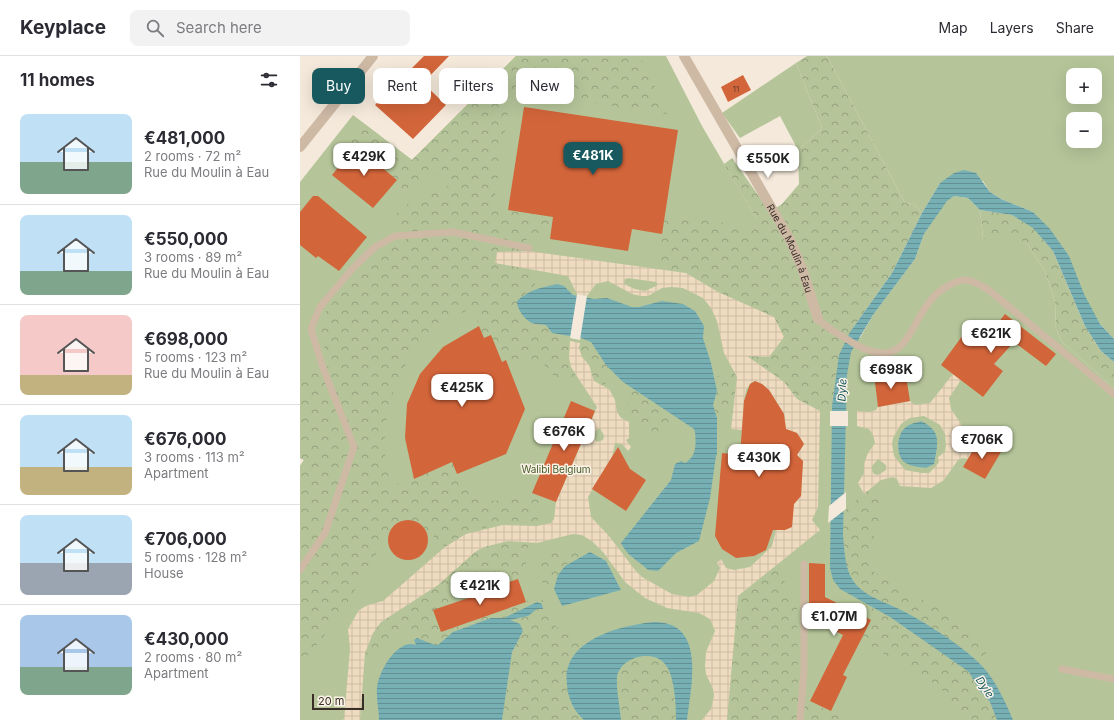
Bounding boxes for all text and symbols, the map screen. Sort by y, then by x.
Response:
search box [130,10,410,46]
text: Keyplace [20,16,106,39]
icon: search [144,17,166,39]
text: Search here [176,18,262,37]
text: Map [939,19,968,36]
text: Layers [990,19,1034,36]
text: Share [1056,19,1094,36]
chip: Buy [312,68,365,104]
chip: Rent [373,68,431,104]
chip: Filters [439,68,508,104]
chip: New [516,68,574,104]
map controls [1066,68,1102,148]
button: + [1066,68,1102,104]
icon: filters [258,69,280,91]
text: 11 homes [20,70,95,90]
house number: 11 [733,84,739,94]
button: − [1066,112,1102,148]
text: €481,000 [144,128,225,148]
icon: home [52,130,100,178]
pin: €481K [565,142,621,176]
pin: €429K [336,143,392,177]
pin: €550K [740,145,796,179]
text: €481K [572,147,614,163]
text: 2 rooms · 72 m² [144,148,241,164]
text: €429K [342,148,386,164]
text: €550K [746,150,790,166]
text: Rue du Moulin à Eau [144,164,269,180]
street label: Rue du Moulin à Eau [765,202,815,294]
text: €550,000 [144,229,228,249]
icon: home [52,231,100,279]
text: 3 rooms · 89 m² [144,249,242,265]
text: Rue du Moulin à Eau [144,265,269,281]
pin: €621K [963,320,1019,354]
text: €621K [971,325,1011,341]
text: €698,000 [144,329,228,349]
icon: home [52,331,100,379]
text: 5 rooms · 123 m² [144,349,247,365]
pin: €698K [863,356,919,390]
text: €698K [869,361,913,377]
text: Rue du Moulin à Eau [144,365,269,381]
pin: €425K [434,374,490,408]
water label: Dyle [835,378,849,402]
text: €425K [440,379,484,395]
pin: €676K [536,418,592,452]
text: €676K [543,423,585,439]
pin: €706K [954,426,1010,460]
text: €676,000 [144,429,226,449]
icon: home [52,431,100,479]
text: €706K [961,431,1003,447]
pin: €430K [731,444,787,478]
text: 3 rooms · 113 m² [144,449,245,465]
text: €430K [737,449,781,465]
park label: Walibi Belgium [521,463,591,475]
text: Apartment [144,465,209,481]
text: €706,000 [144,529,227,549]
icon: home [52,531,100,579]
text: 5 rooms · 128 m² [144,549,247,565]
text: House [144,565,184,581]
pin: €421K [452,572,508,606]
text: €421K [460,577,500,593]
pin: €1.07M [801,603,867,637]
text: €1.07M [811,608,857,624]
text: €430,000 [144,629,229,649]
icon: home [52,631,100,679]
text: 2 rooms · 80 m² [144,649,242,665]
text: Apartment [144,665,209,681]
water label: Dyle [973,673,997,701]
scale bar [312,692,364,711]
text: 20 m [318,694,344,708]

